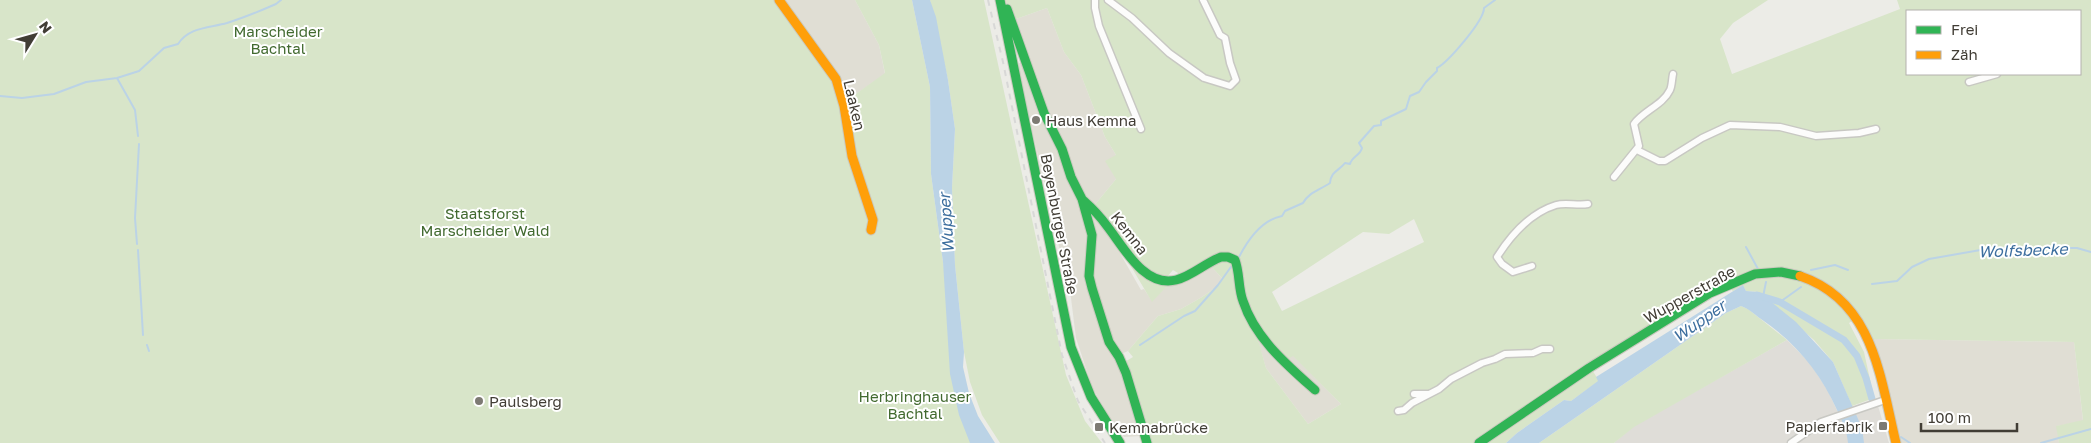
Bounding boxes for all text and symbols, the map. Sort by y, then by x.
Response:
north arrow [10,10,60,60]
legend [1906,10,2081,75]
text: N [36,18,56,36]
text: Frei [1951,20,1978,38]
park label: Marscheider Bachtal [233,22,323,57]
text: Zäh [1951,45,1978,63]
street label: Laaken [840,78,870,132]
place label: Haus Kemna [1046,111,1136,129]
marker: Haus Kemna [1030,114,1042,126]
street label: Beyenburger Straße [1038,152,1083,296]
water label: Wupper [934,190,958,254]
park label: Staatsforst Marscheider Wald [421,204,549,239]
street label: Kemna [1108,208,1152,258]
water label: Wolfsbecke [1978,238,2070,262]
street label: Wupperstraße [1640,261,1738,327]
water label: Wupper [1669,296,1729,346]
park label: Herbringhauser Bachtal [859,387,972,422]
place label: Paulsberg [489,392,562,410]
marker: Paulsberg [473,395,485,407]
scale bar [1921,400,2017,432]
text: 100 m [1928,408,1971,426]
place label: Papierfabrik [1786,417,1874,435]
place label: Kemnabrücke [1109,418,1208,436]
marker: Papierfabrik [1877,420,1889,432]
marker: Kemnabrücke [1093,421,1105,433]

